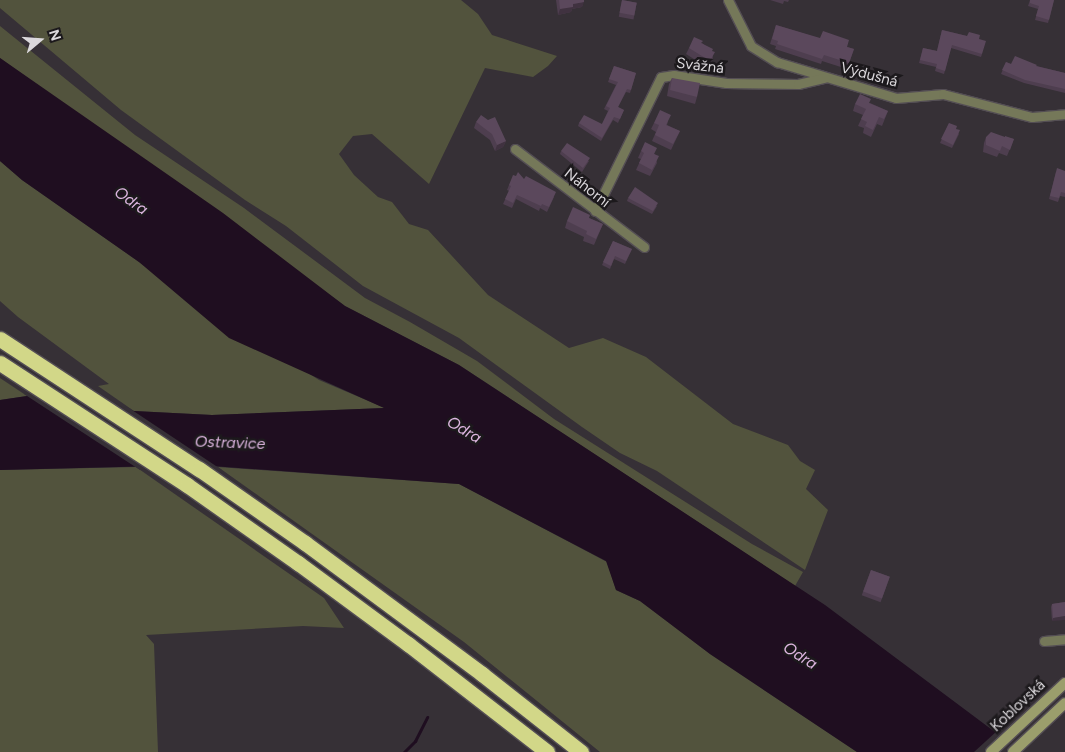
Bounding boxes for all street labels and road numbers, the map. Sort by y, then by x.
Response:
street label: Svážná [675,54,725,78]
street label: Výdušná [839,59,899,91]
street label: Náhorní [560,165,614,211]
street label: Koblovská [987,676,1049,736]

